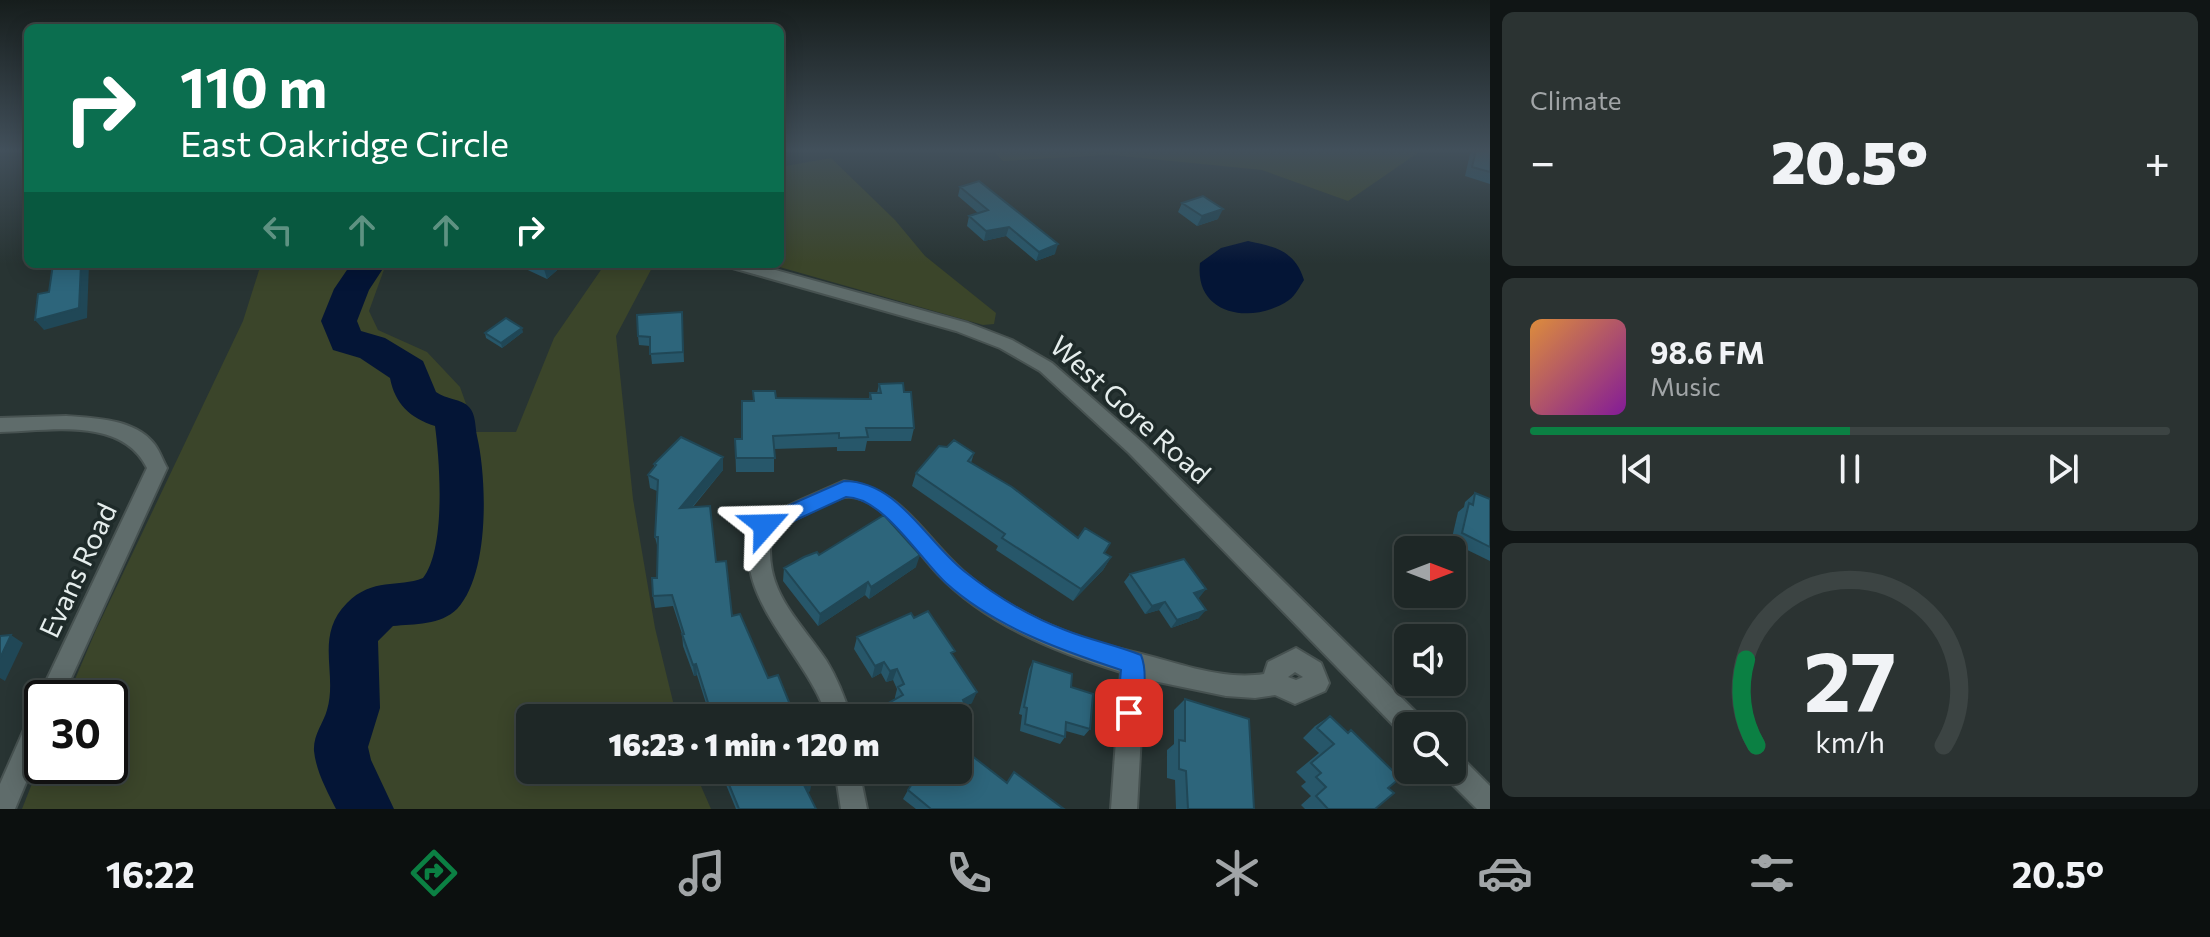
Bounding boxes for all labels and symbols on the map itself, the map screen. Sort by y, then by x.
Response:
street label: West Gore Road [1044,328,1218,490]
position arrow [723,483,807,567]
street label: Evans Road [31,497,123,643]
north arrow [1394,536,1466,608]
pin [1095,679,1163,747]
speed limit sign: 30 [24,680,128,784]

